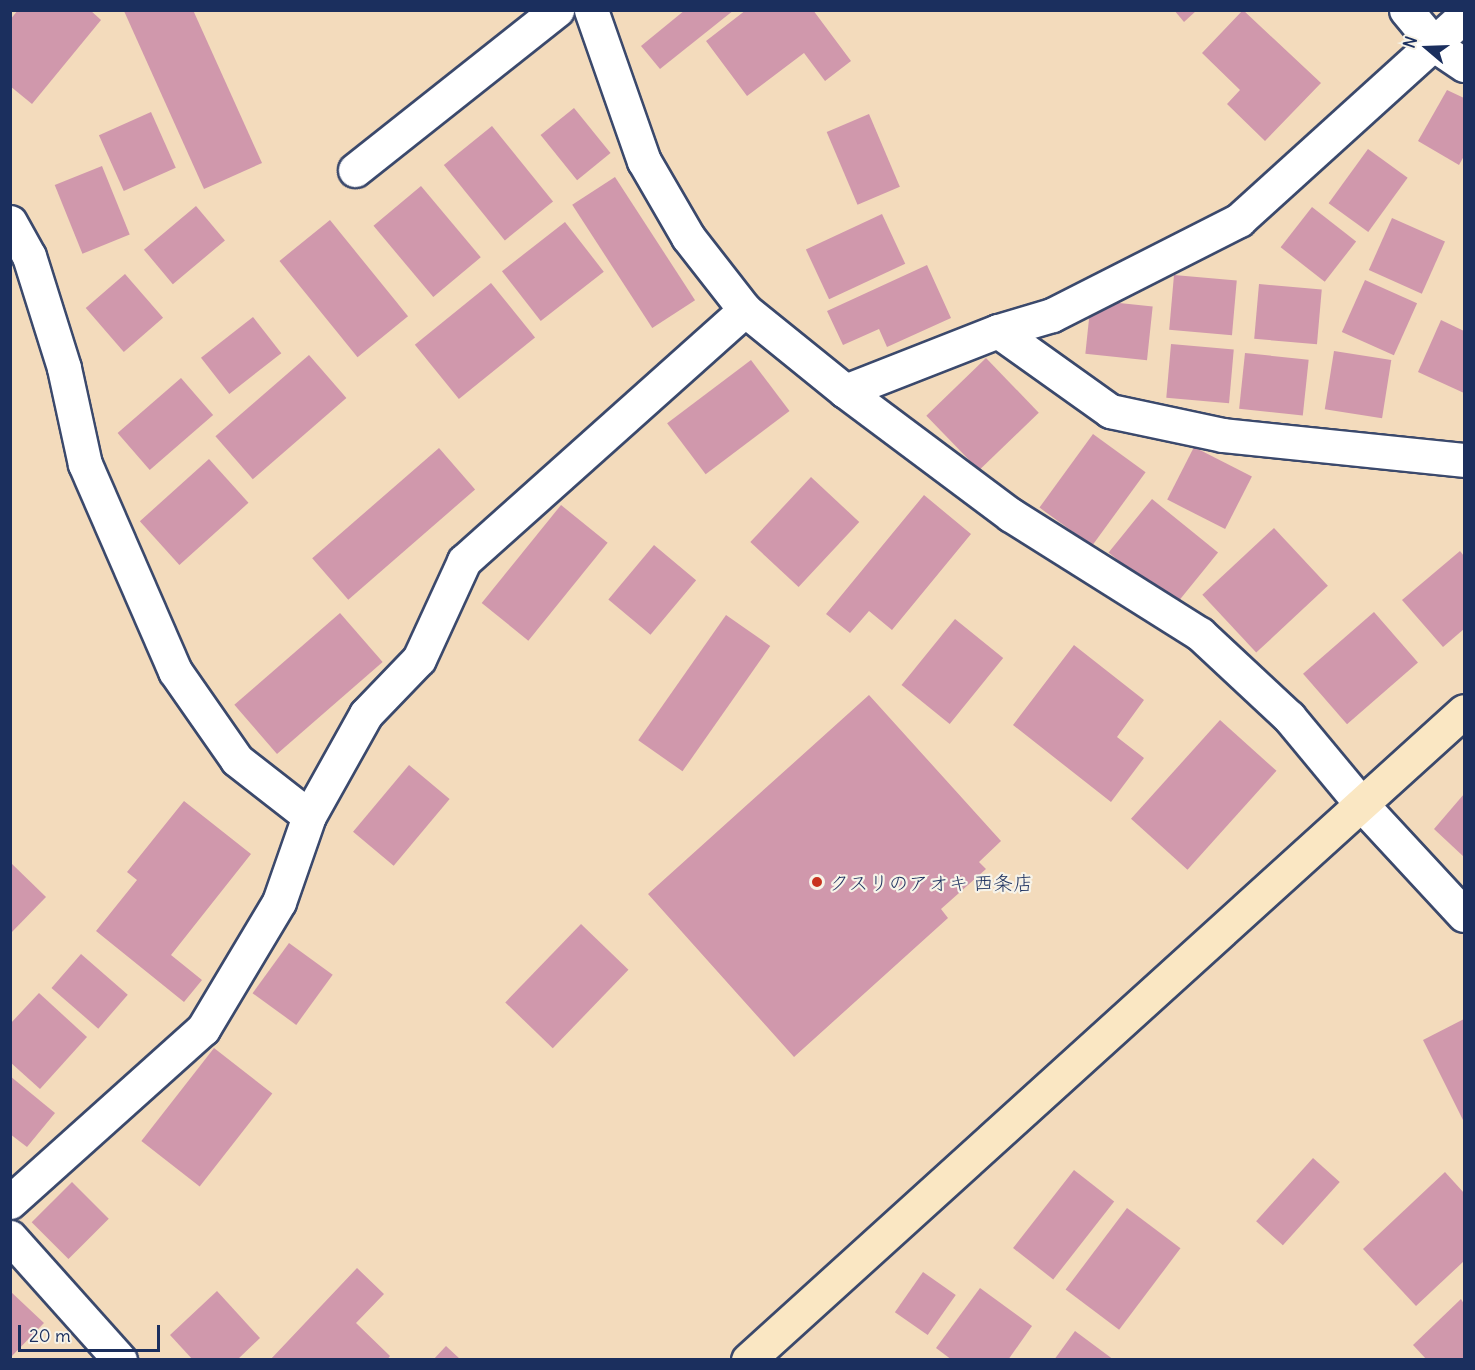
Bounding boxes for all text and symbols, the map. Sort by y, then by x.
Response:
north arrow [1397,18,1457,78]
text: N [1399,34,1421,51]
place label: クスリのアオキ 西条店 [829,870,1034,894]
marker: クスリのアオキ 西条店 [810,875,824,889]
scale bar [21,1313,164,1351]
text: 20 m [29,1324,71,1347]

